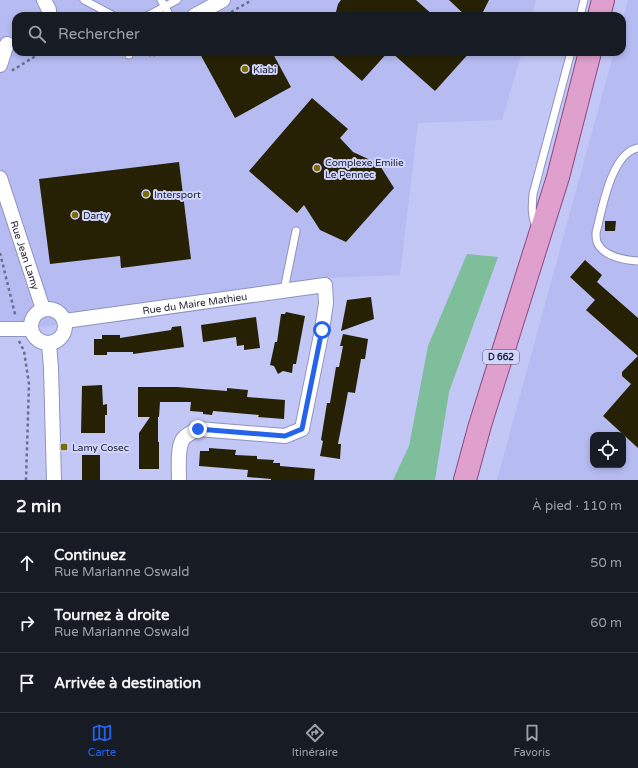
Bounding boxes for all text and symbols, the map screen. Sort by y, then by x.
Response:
search box [12,12,626,56]
icon: search [26,23,48,45]
text: Rechercher [58,25,140,43]
marker: Kiabi [240,64,250,74]
place label: Kiabi [253,64,277,76]
place label: Complexe Emilie Le Pennec [325,157,404,181]
marker: Complexe Emilie Le Pennec [312,163,322,173]
marker: Intersport [141,189,151,199]
place label: Intersport [154,189,201,201]
marker: Darty [70,210,80,220]
place label: Darty [83,210,110,222]
street label: Rue Jean Lamy [7,219,41,292]
street label: Rue du Maire Mathieu [142,291,248,317]
route start [313,321,331,339]
road number: D 662 [483,350,519,364]
route end [189,420,207,438]
map controls [590,432,626,468]
button: locate [590,432,626,468]
marker: Lamy Cosec [59,442,69,452]
place label: Lamy Cosec [72,442,129,454]
text: 2 min [16,496,61,517]
text: À pied · 110 m [532,498,622,514]
text: Continuez [54,546,126,564]
icon: ahead [16,552,38,574]
text: 50 m [590,555,622,571]
text: Rue Marianne Oswald [54,564,190,580]
text: Tournez à droite [54,606,169,624]
icon: right [16,612,38,634]
text: 60 m [590,615,622,631]
text: Rue Marianne Oswald [54,624,190,640]
icon: arrive [16,672,38,694]
text: Arrivée à destination [54,674,201,692]
tab: Carte [88,722,116,759]
tab: Itinéraire [292,722,338,759]
tab: Favoris [514,722,550,759]

